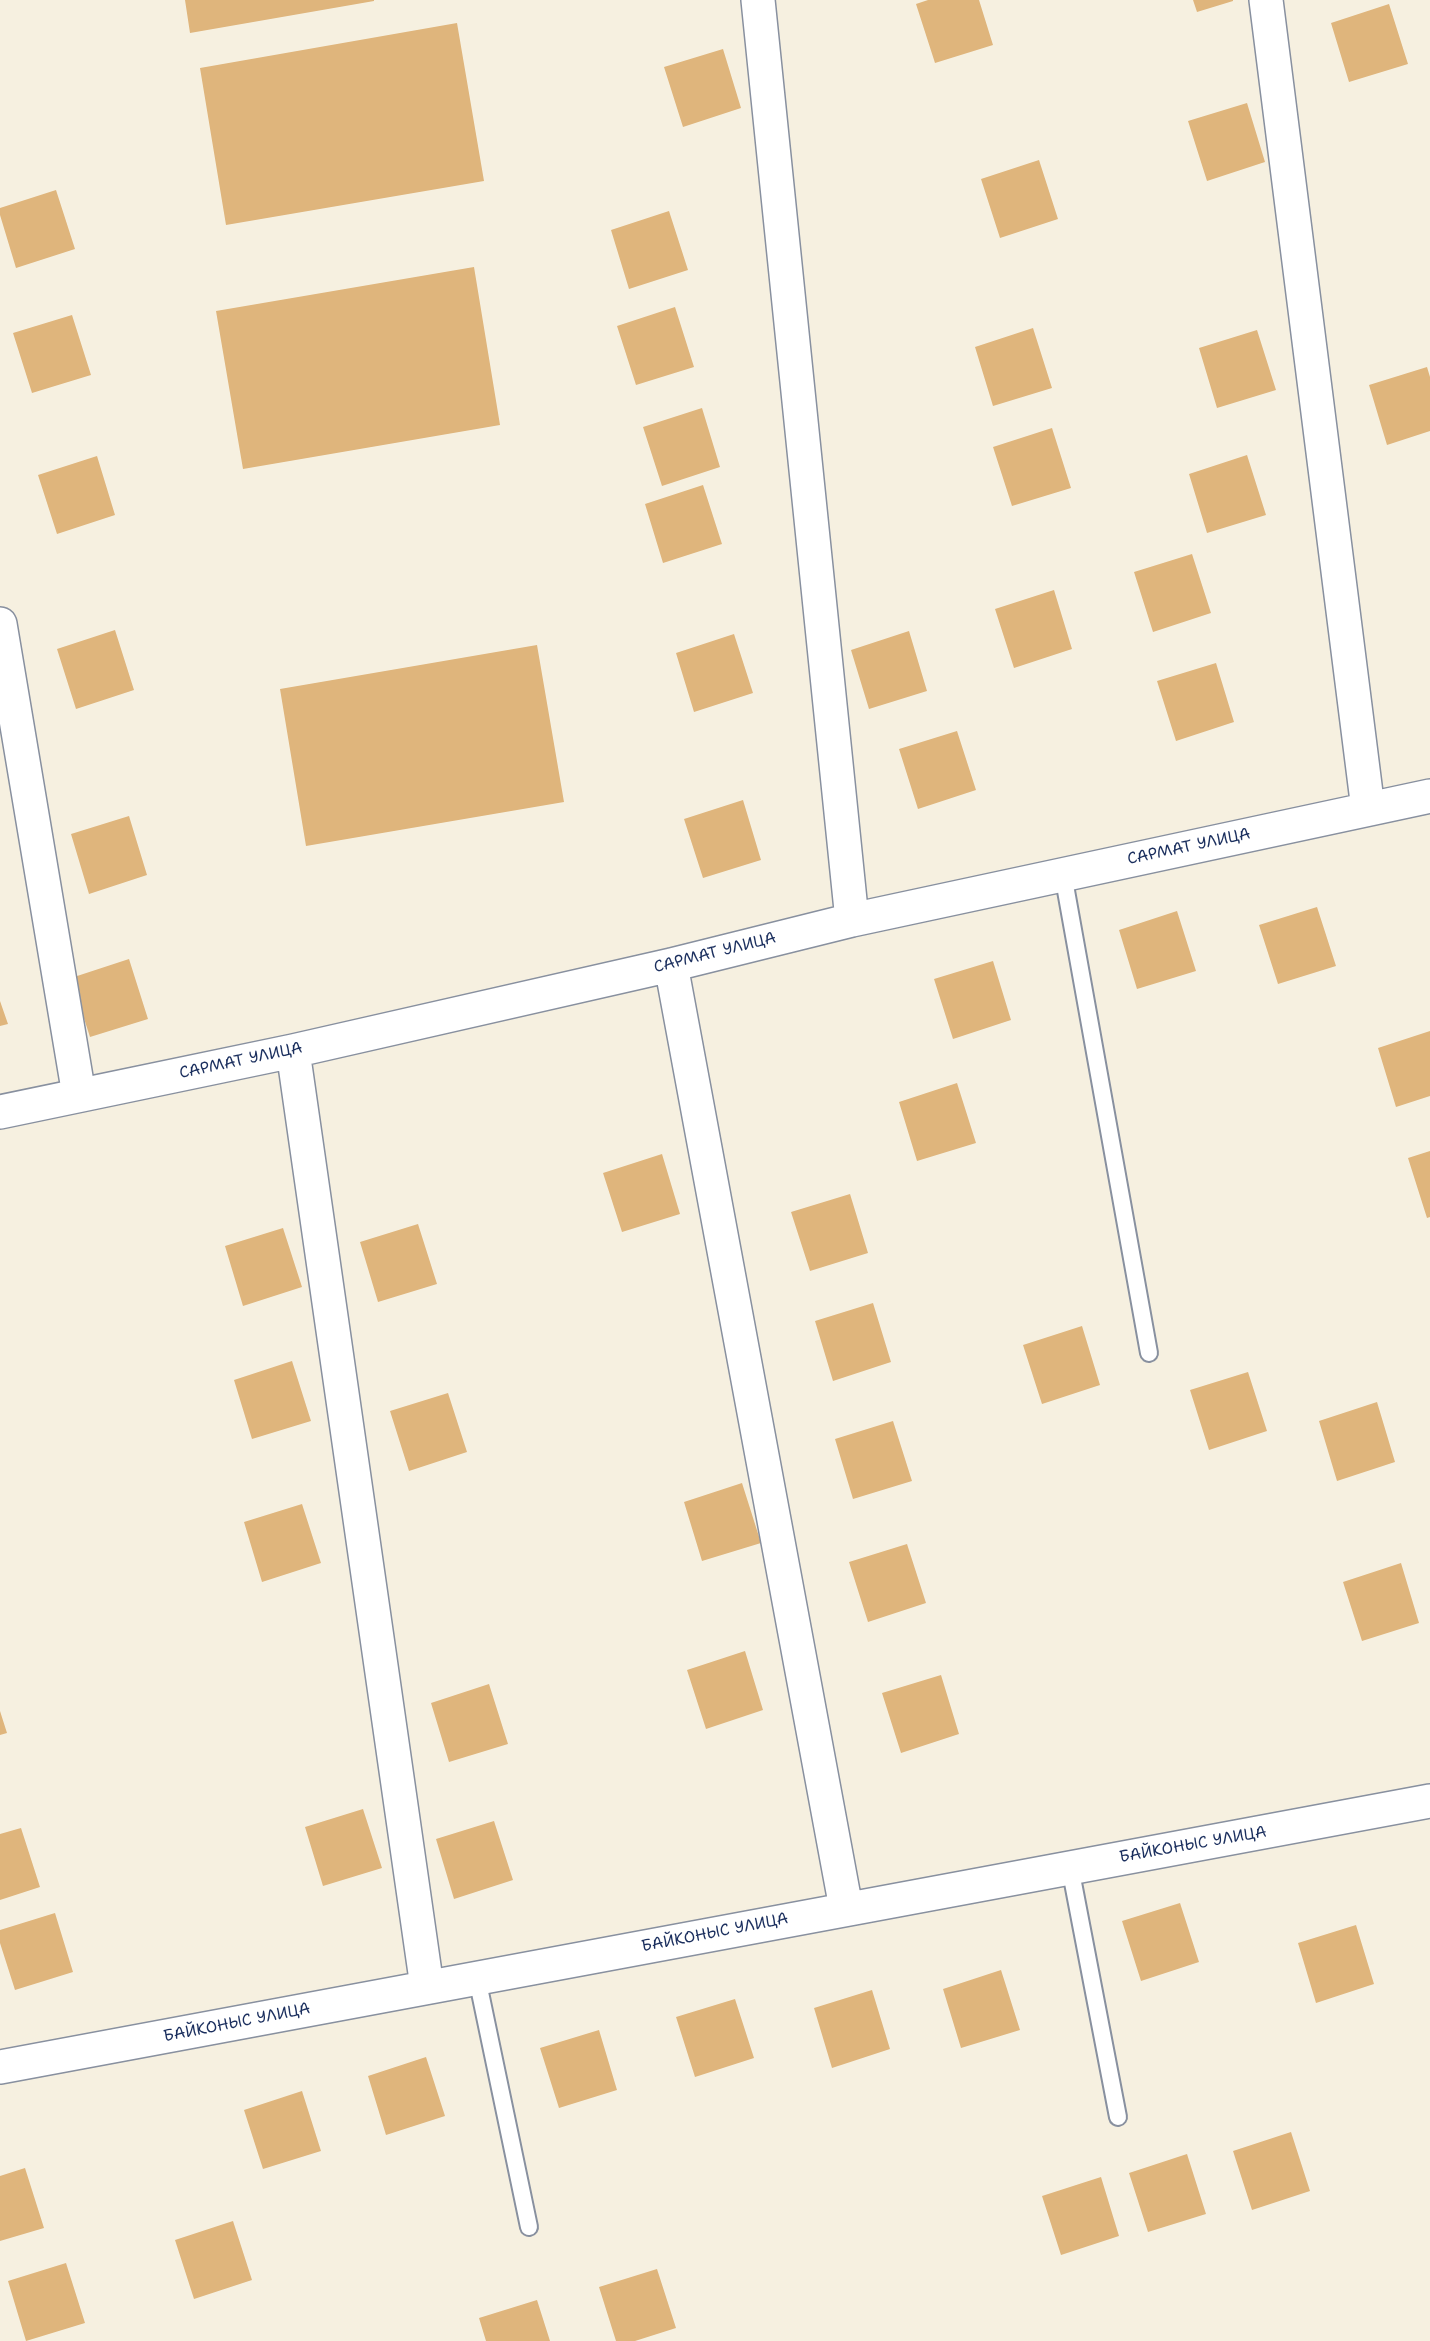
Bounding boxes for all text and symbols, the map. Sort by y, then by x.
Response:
street label: САРМАТ УЛИЦА [1126,825,1252,869]
street label: САРМАТ УЛИЦА [652,929,778,977]
street label: САРМАТ УЛИЦА [178,1039,304,1083]
street label: БАЙКОНЫС УЛИЦА [1118,1823,1268,1867]
street label: БАЙКОНЫС УЛИЦА [640,1909,790,1957]
street label: БАЙКОНЫС УЛИЦА [162,1999,312,2047]

